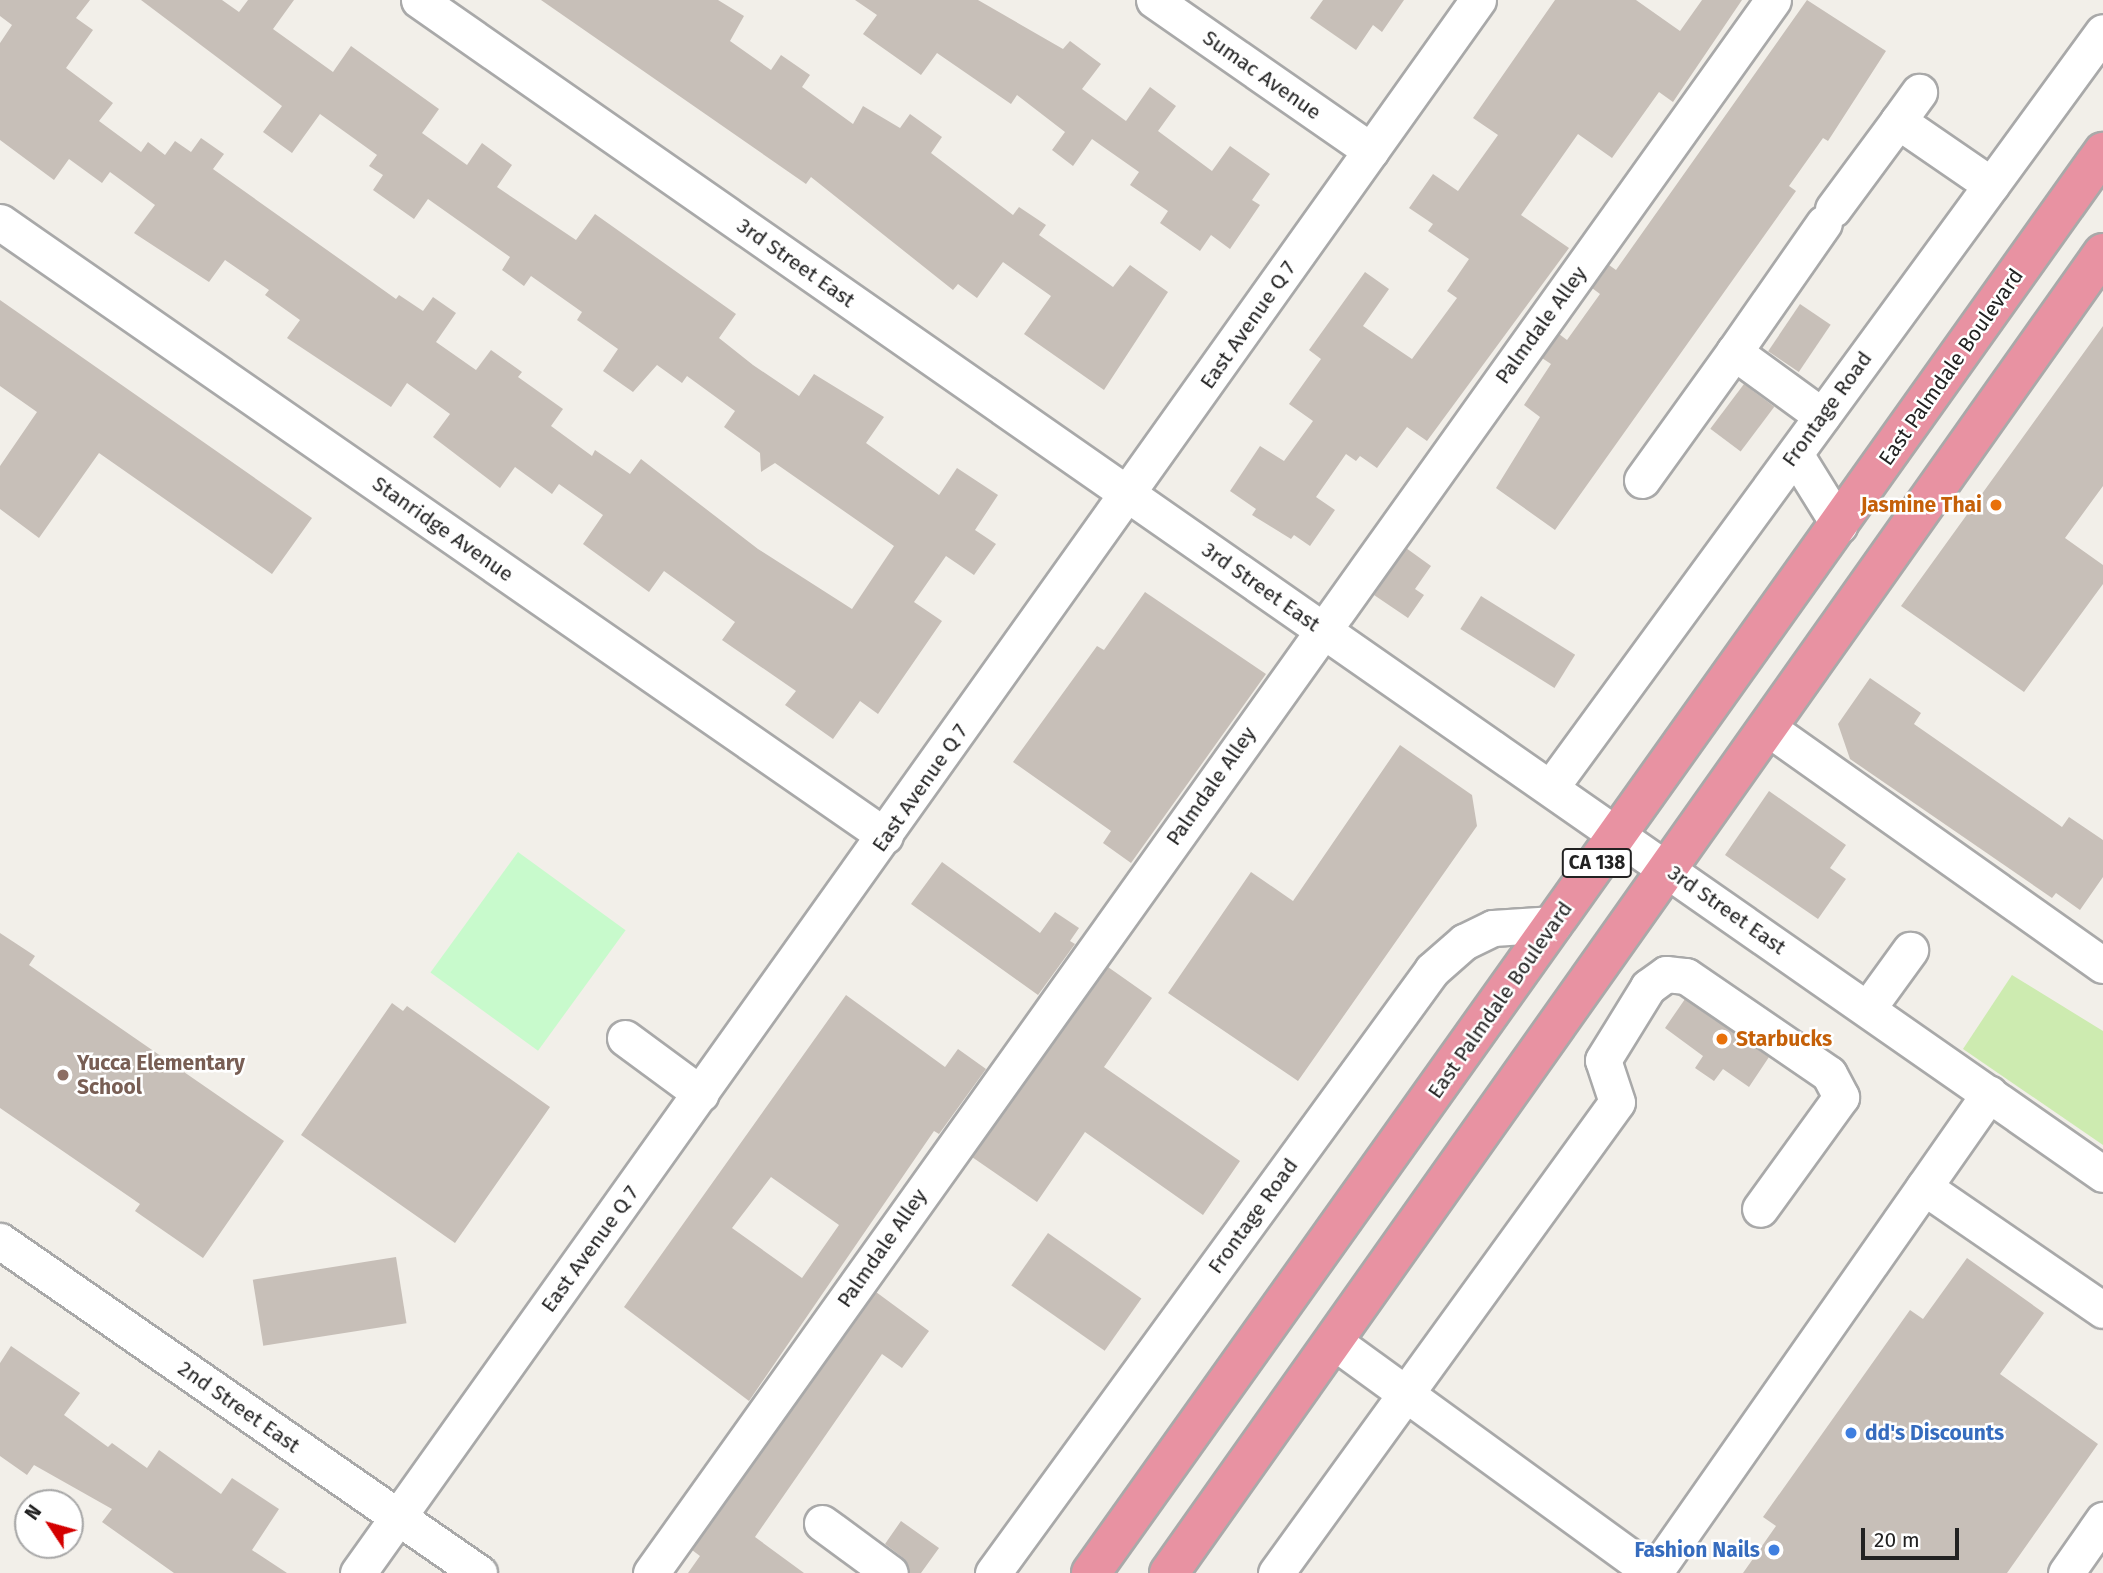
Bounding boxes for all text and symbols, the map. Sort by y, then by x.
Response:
street label: Sumac Avenue [1198,25,1326,125]
street label: 3rd Street East [732,213,860,313]
street label: East Avenue Q 7 [1195,256,1301,394]
street label: Palmdale Alley [1490,261,1592,389]
street label: East Palmdale Boulevard [1873,264,2029,470]
street label: Frontage Road [1777,346,1877,472]
street label: Stanridge Avenue [368,471,518,587]
place label: Jasmine Thai [1861,492,1982,518]
marker: Jasmine Thai [1988,497,2004,513]
street label: 3rd Street East [1197,537,1325,637]
street label: East Avenue Q 7 [867,719,973,857]
street label: Palmdale Alley [1161,722,1261,850]
road number: CA 138 [1560,848,1634,878]
street label: 3rd Street East [1663,860,1791,960]
street label: East Palmdale Boulevard [1422,897,1578,1103]
place label: Starbucks [1736,1026,1832,1052]
marker: Starbucks [1714,1031,1730,1047]
place label: Yucca Elementary School [77,1050,245,1100]
marker: Yucca Elementary School [55,1067,71,1083]
street label: Frontage Road [1203,1153,1303,1279]
street label: East Avenue Q 7 [536,1181,644,1317]
street label: Palmdale Alley [832,1184,932,1312]
street label: 2nd Street East [173,1356,305,1458]
place label: dd's Discounts [1865,1420,2004,1446]
marker: dd's Discounts [1843,1425,1859,1441]
north arrow [14,1489,84,1559]
text: N [20,1501,46,1524]
scale bar [1865,1514,1963,1558]
text: 20 m [1874,1527,1920,1553]
place label: Fashion Nails [1634,1537,1760,1563]
marker: Fashion Nails [1766,1542,1782,1558]

